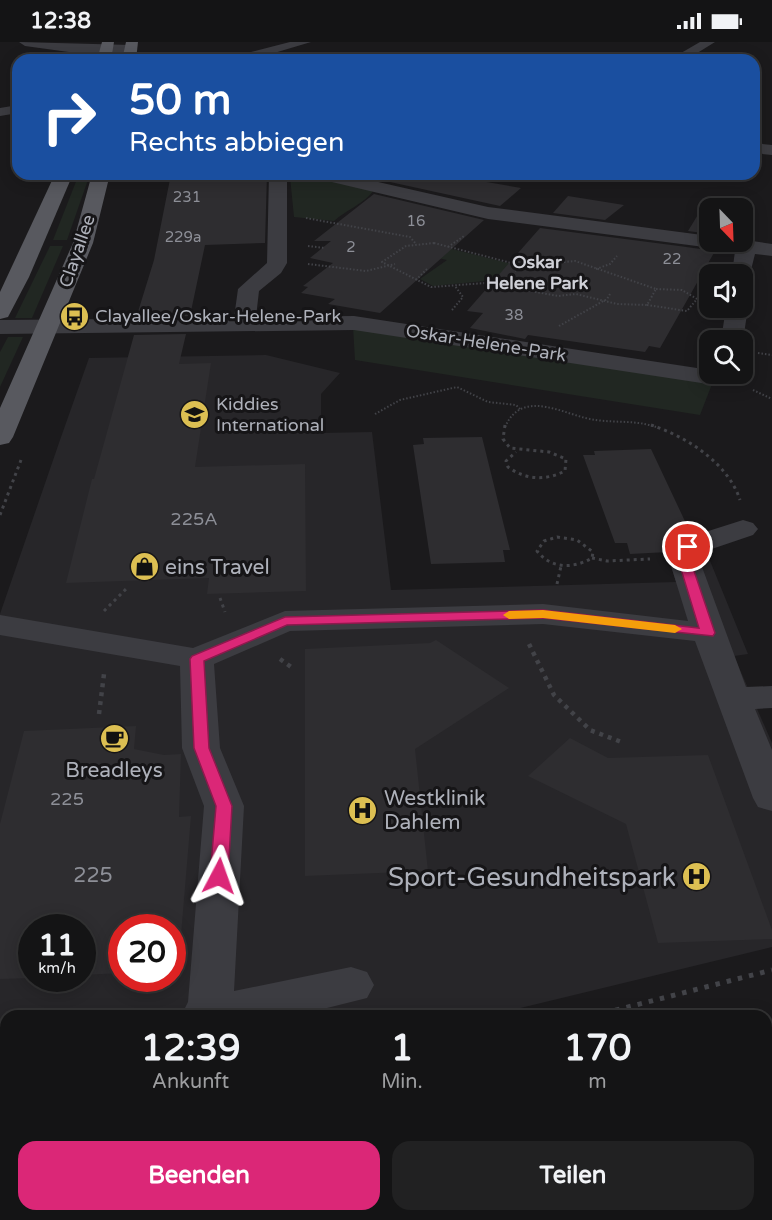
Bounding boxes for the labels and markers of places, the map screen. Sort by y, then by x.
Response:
bus stop icon: Clayallee/Oskar-Helene-Park [58,300,90,332]
place label: Clayallee/Oskar-Helene-Park [95,305,341,327]
place label: Kiddies International [216,393,324,436]
school or university icon: Kiddies International [179,398,211,430]
pin [662,521,713,572]
shop icon: eins Travel [128,551,160,583]
place label: eins Travel [165,555,270,580]
cafe icon: Breadleys [98,723,130,755]
place label: Breadleys [65,758,163,783]
place label: Westklinik Dahlem [384,786,486,835]
hospital icon: Westklinik Dahlem [347,794,379,826]
hospital icon: Sport-Gesundheitspark [681,861,713,893]
place label: Sport-Gesundheitspark [388,862,676,893]

